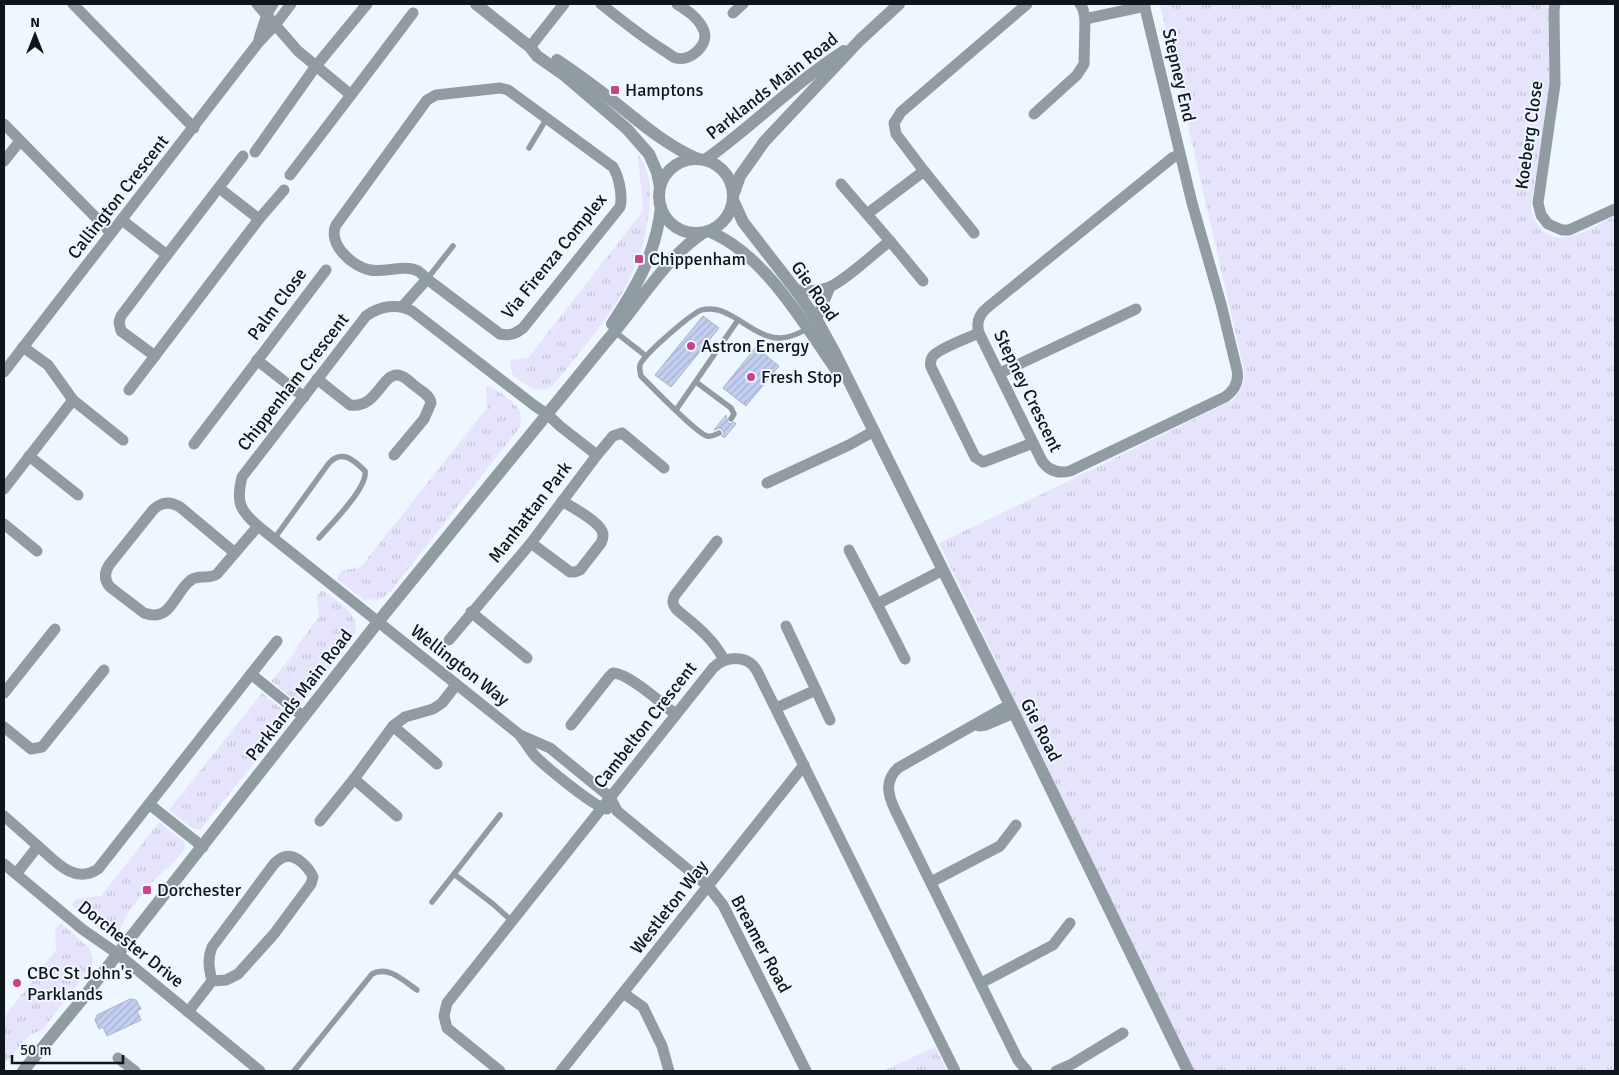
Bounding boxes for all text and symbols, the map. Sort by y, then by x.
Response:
north arrow [10,10,60,60]
text: N [30,14,40,31]
street label: Stepney End [1158,26,1200,124]
street label: Parklands Main Road [702,28,842,144]
place label: Hamptons [625,79,703,101]
street label: Koeberg Close [1510,79,1548,191]
marker: Hamptons [609,84,621,96]
street label: Callington Crescent [63,131,173,263]
street label: Via Firenza Complex [497,188,612,323]
place label: Chippenham [649,248,746,270]
marker: Chippenham [633,253,645,265]
street label: Gie Road [787,257,843,325]
street label: Palm Close [243,264,311,344]
street label: Chippenham Crescent [233,309,353,455]
street label: Stepney Crescent [989,326,1067,456]
place label: Astron Energy [701,335,810,357]
marker: Astron Energy [685,340,697,352]
place label: Fresh Stop [761,366,842,388]
marker: Fresh Stop [745,371,757,383]
street label: Manhattan Park [484,457,576,567]
street label: Wellington Way [406,620,514,711]
street label: Parklands Main Road [241,625,357,765]
street label: Cambelton Crescent [589,657,701,793]
street label: Gie Road [1016,695,1066,765]
street label: Westleton Way [626,855,713,958]
place label: Dorchester [157,879,242,901]
marker: Dorchester [141,884,153,896]
street label: Breamer Road [726,891,796,997]
street label: Dorchester Drive [74,896,188,992]
place label: CBC St John's Parklands [27,962,132,1005]
marker: CBC St John's Parklands [11,977,23,989]
scale bar [12,1032,124,1064]
text: 50 m [20,1041,51,1059]

